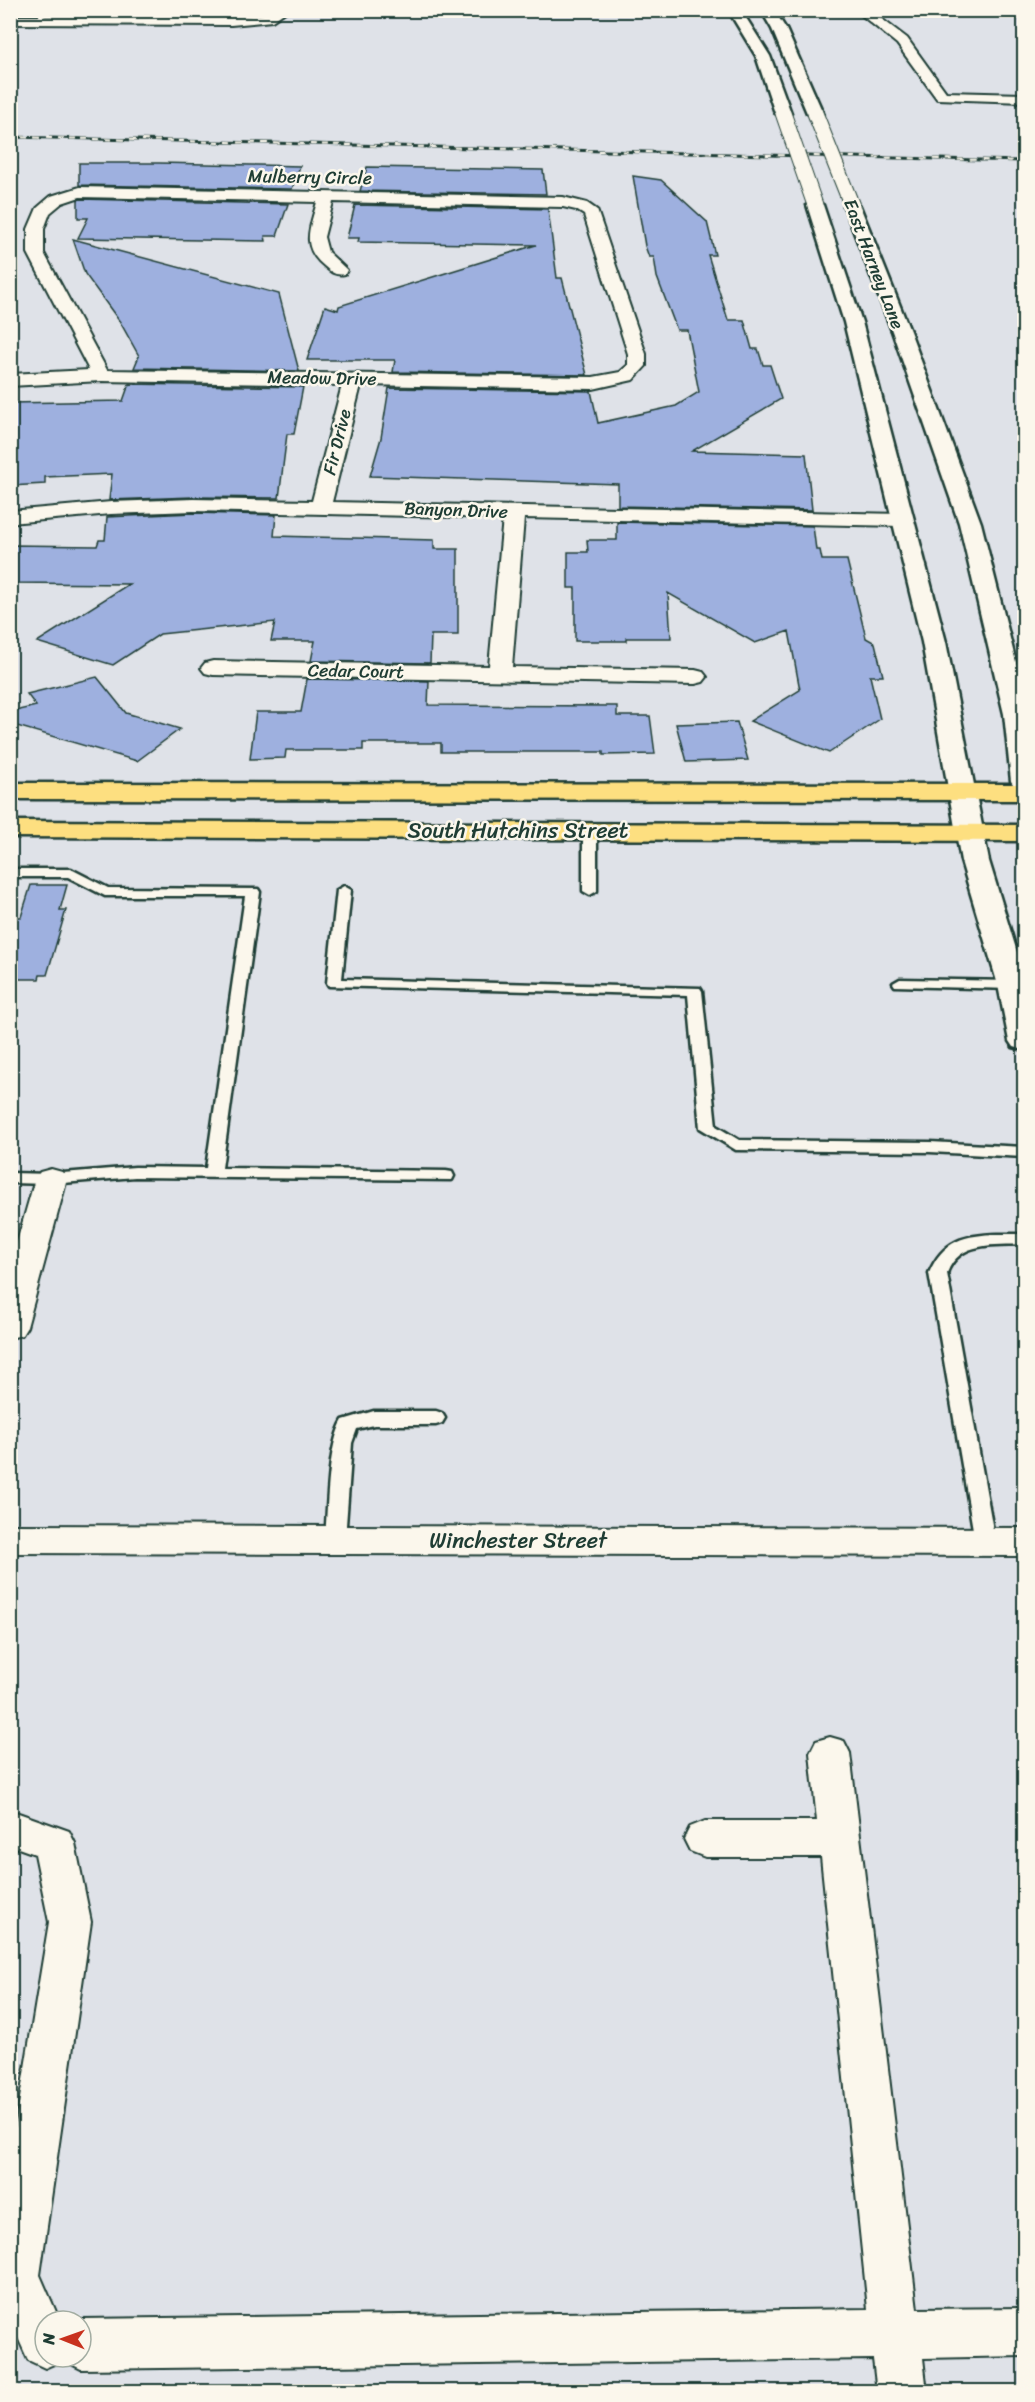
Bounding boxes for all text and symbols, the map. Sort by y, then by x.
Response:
street label: Mulberry Circle [248,160,372,194]
street label: East Harney Lane [834,194,914,334]
street label: Meadow Drive [267,361,377,395]
street label: Fir Drive [313,405,361,478]
street label: Banyon Drive [404,492,508,528]
street label: Cedar Court [308,654,404,688]
street label: South Hutchins Street [408,811,629,850]
street label: Winchester Street [429,1521,608,1560]
north arrow [33,2309,93,2369]
text: N [34,2332,63,2346]

